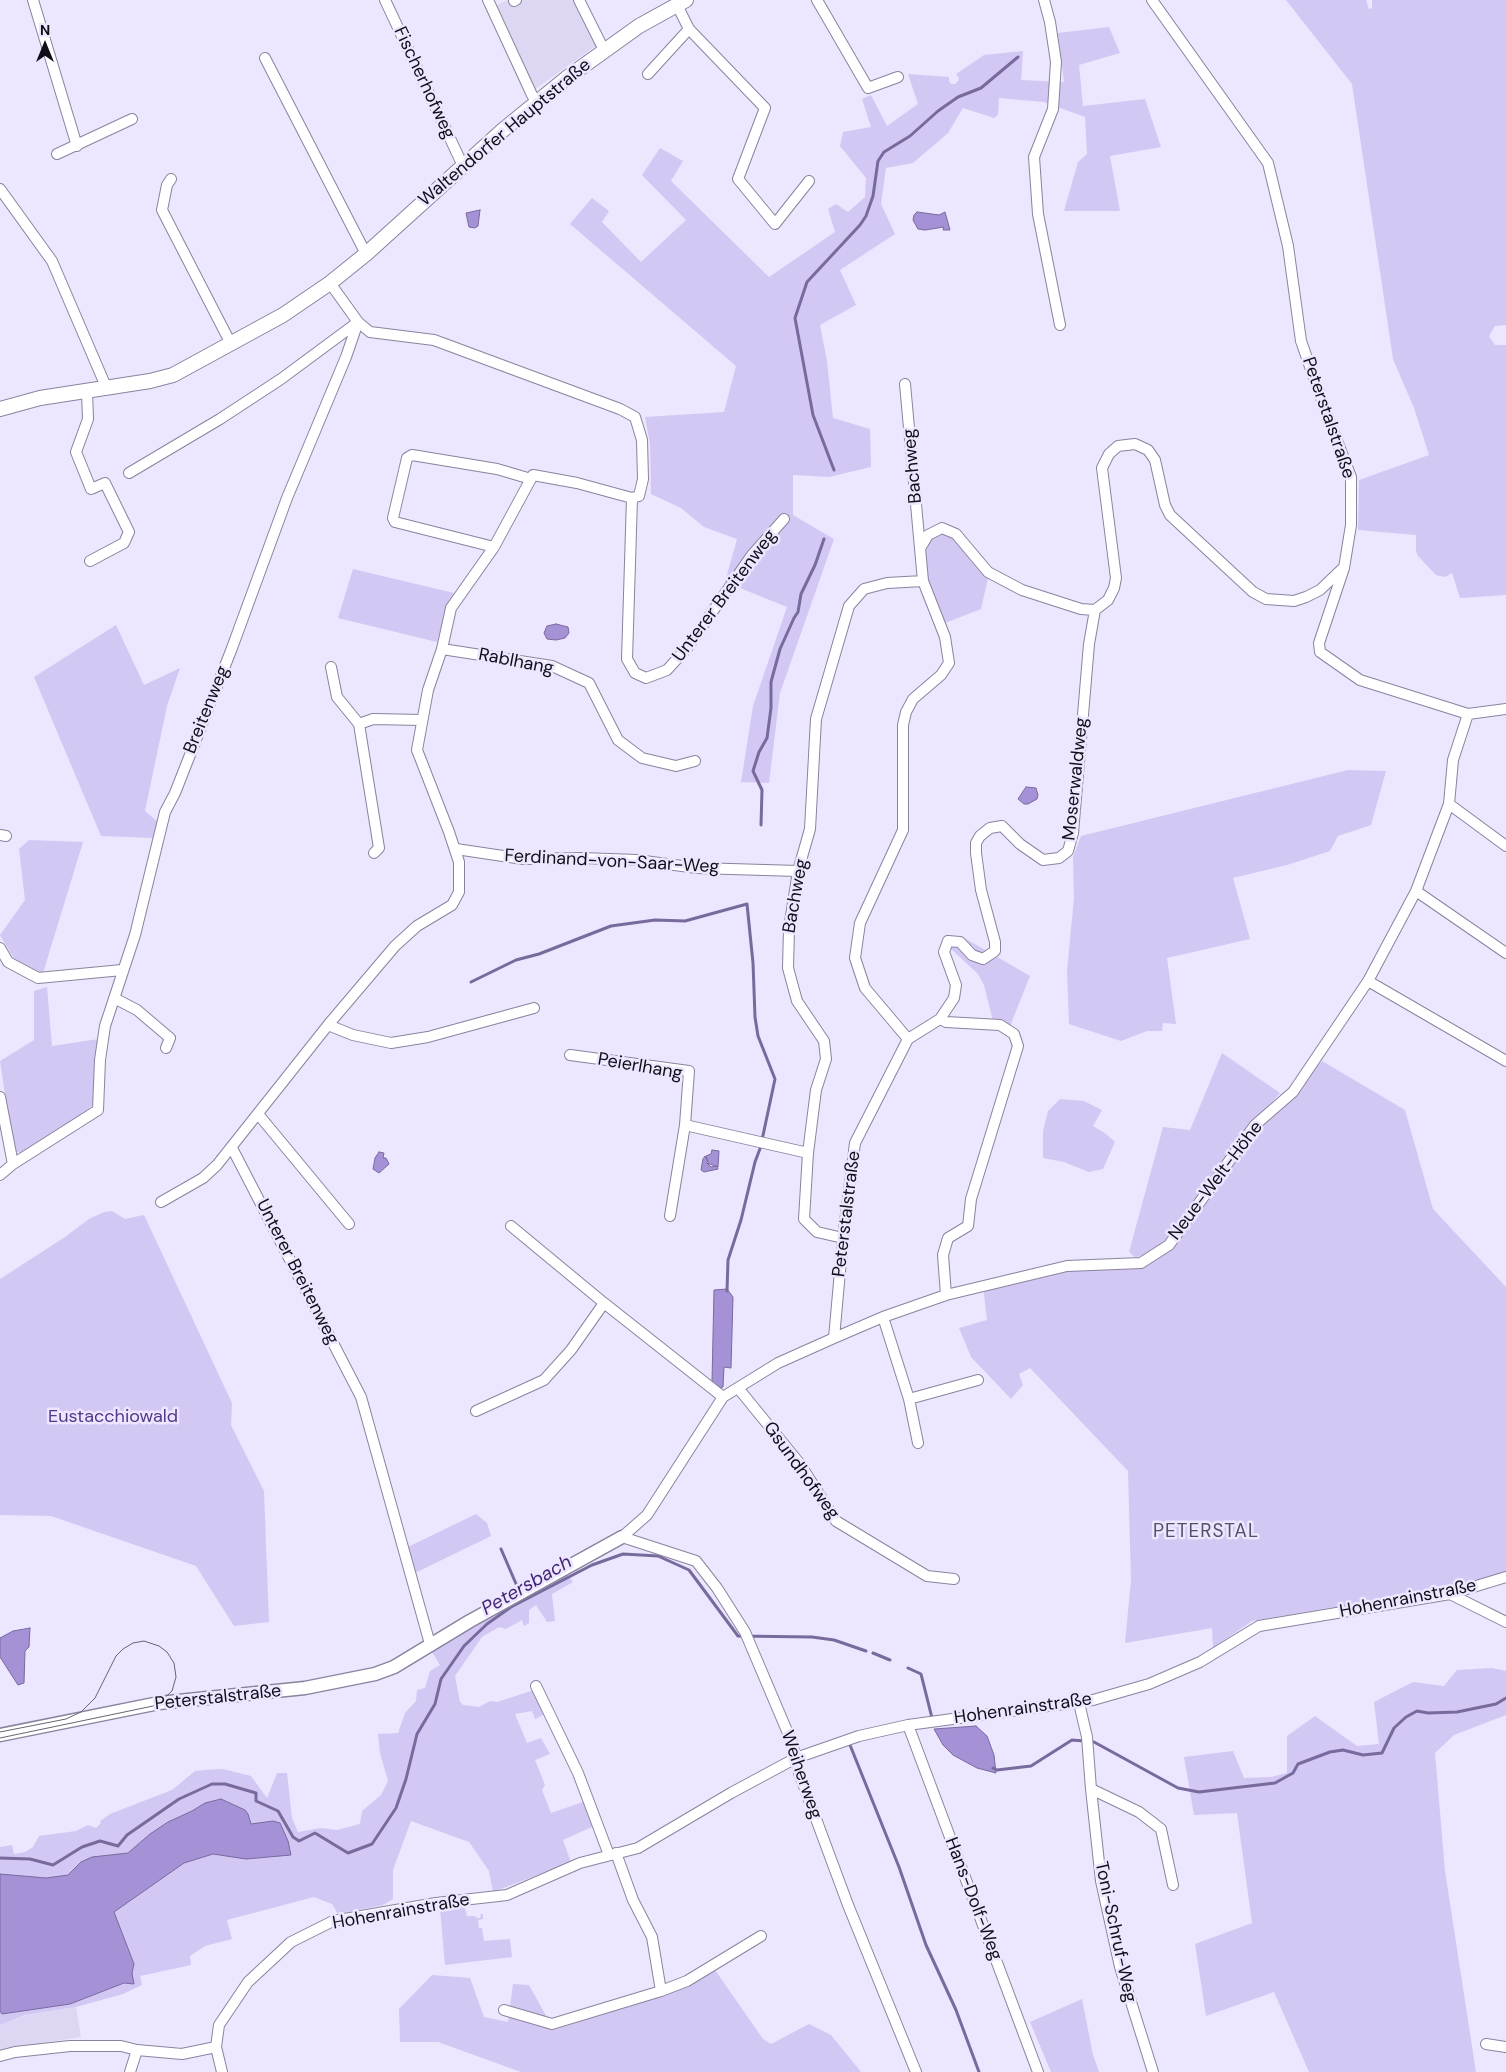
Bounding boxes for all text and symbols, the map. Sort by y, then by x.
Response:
north arrow [20,20,70,70]
text: N [40,21,50,39]
street label: Fischerhofweg [389,23,459,143]
street label: Waltendorfer Hauptstraße [415,55,595,211]
street label: Peterstalstraße [1297,354,1359,482]
street label: Bachweg [899,428,927,504]
street label: Unterer Breitenweg [668,526,782,666]
street label: Rablhang [477,644,555,680]
street label: Breitenweg [180,663,234,757]
street label: Moserwaldweg [1059,716,1093,842]
street label: Ferdinand-von-Saar-Weg [504,846,720,878]
street label: Bachweg [779,857,813,935]
street label: Peierlhang [596,1049,684,1085]
street label: Neue-Welt-Höhe [1164,1117,1268,1245]
street label: Peterstalstraße [829,1150,865,1278]
street label: Unterer Breitenweg [251,1196,343,1348]
park label: Eustacchiowald [48,1406,178,1428]
street label: Gsundhofweg [758,1418,844,1524]
district label: PETERSTAL [1152,1521,1260,1543]
water label: Petersbach [478,1551,576,1621]
street label: Hohenrainstraße [1338,1575,1478,1623]
street label: Peterstalstraße [154,1681,282,1715]
street label: Hohenrainstraße [953,1689,1093,1729]
street label: Weiherweg [776,1728,826,1822]
street label: Hans-Dolf-Weg [940,1834,1006,1964]
street label: Toni-Schruf-Weg [1090,1860,1140,2004]
street label: Hohenrainstraße [331,1889,471,1935]

